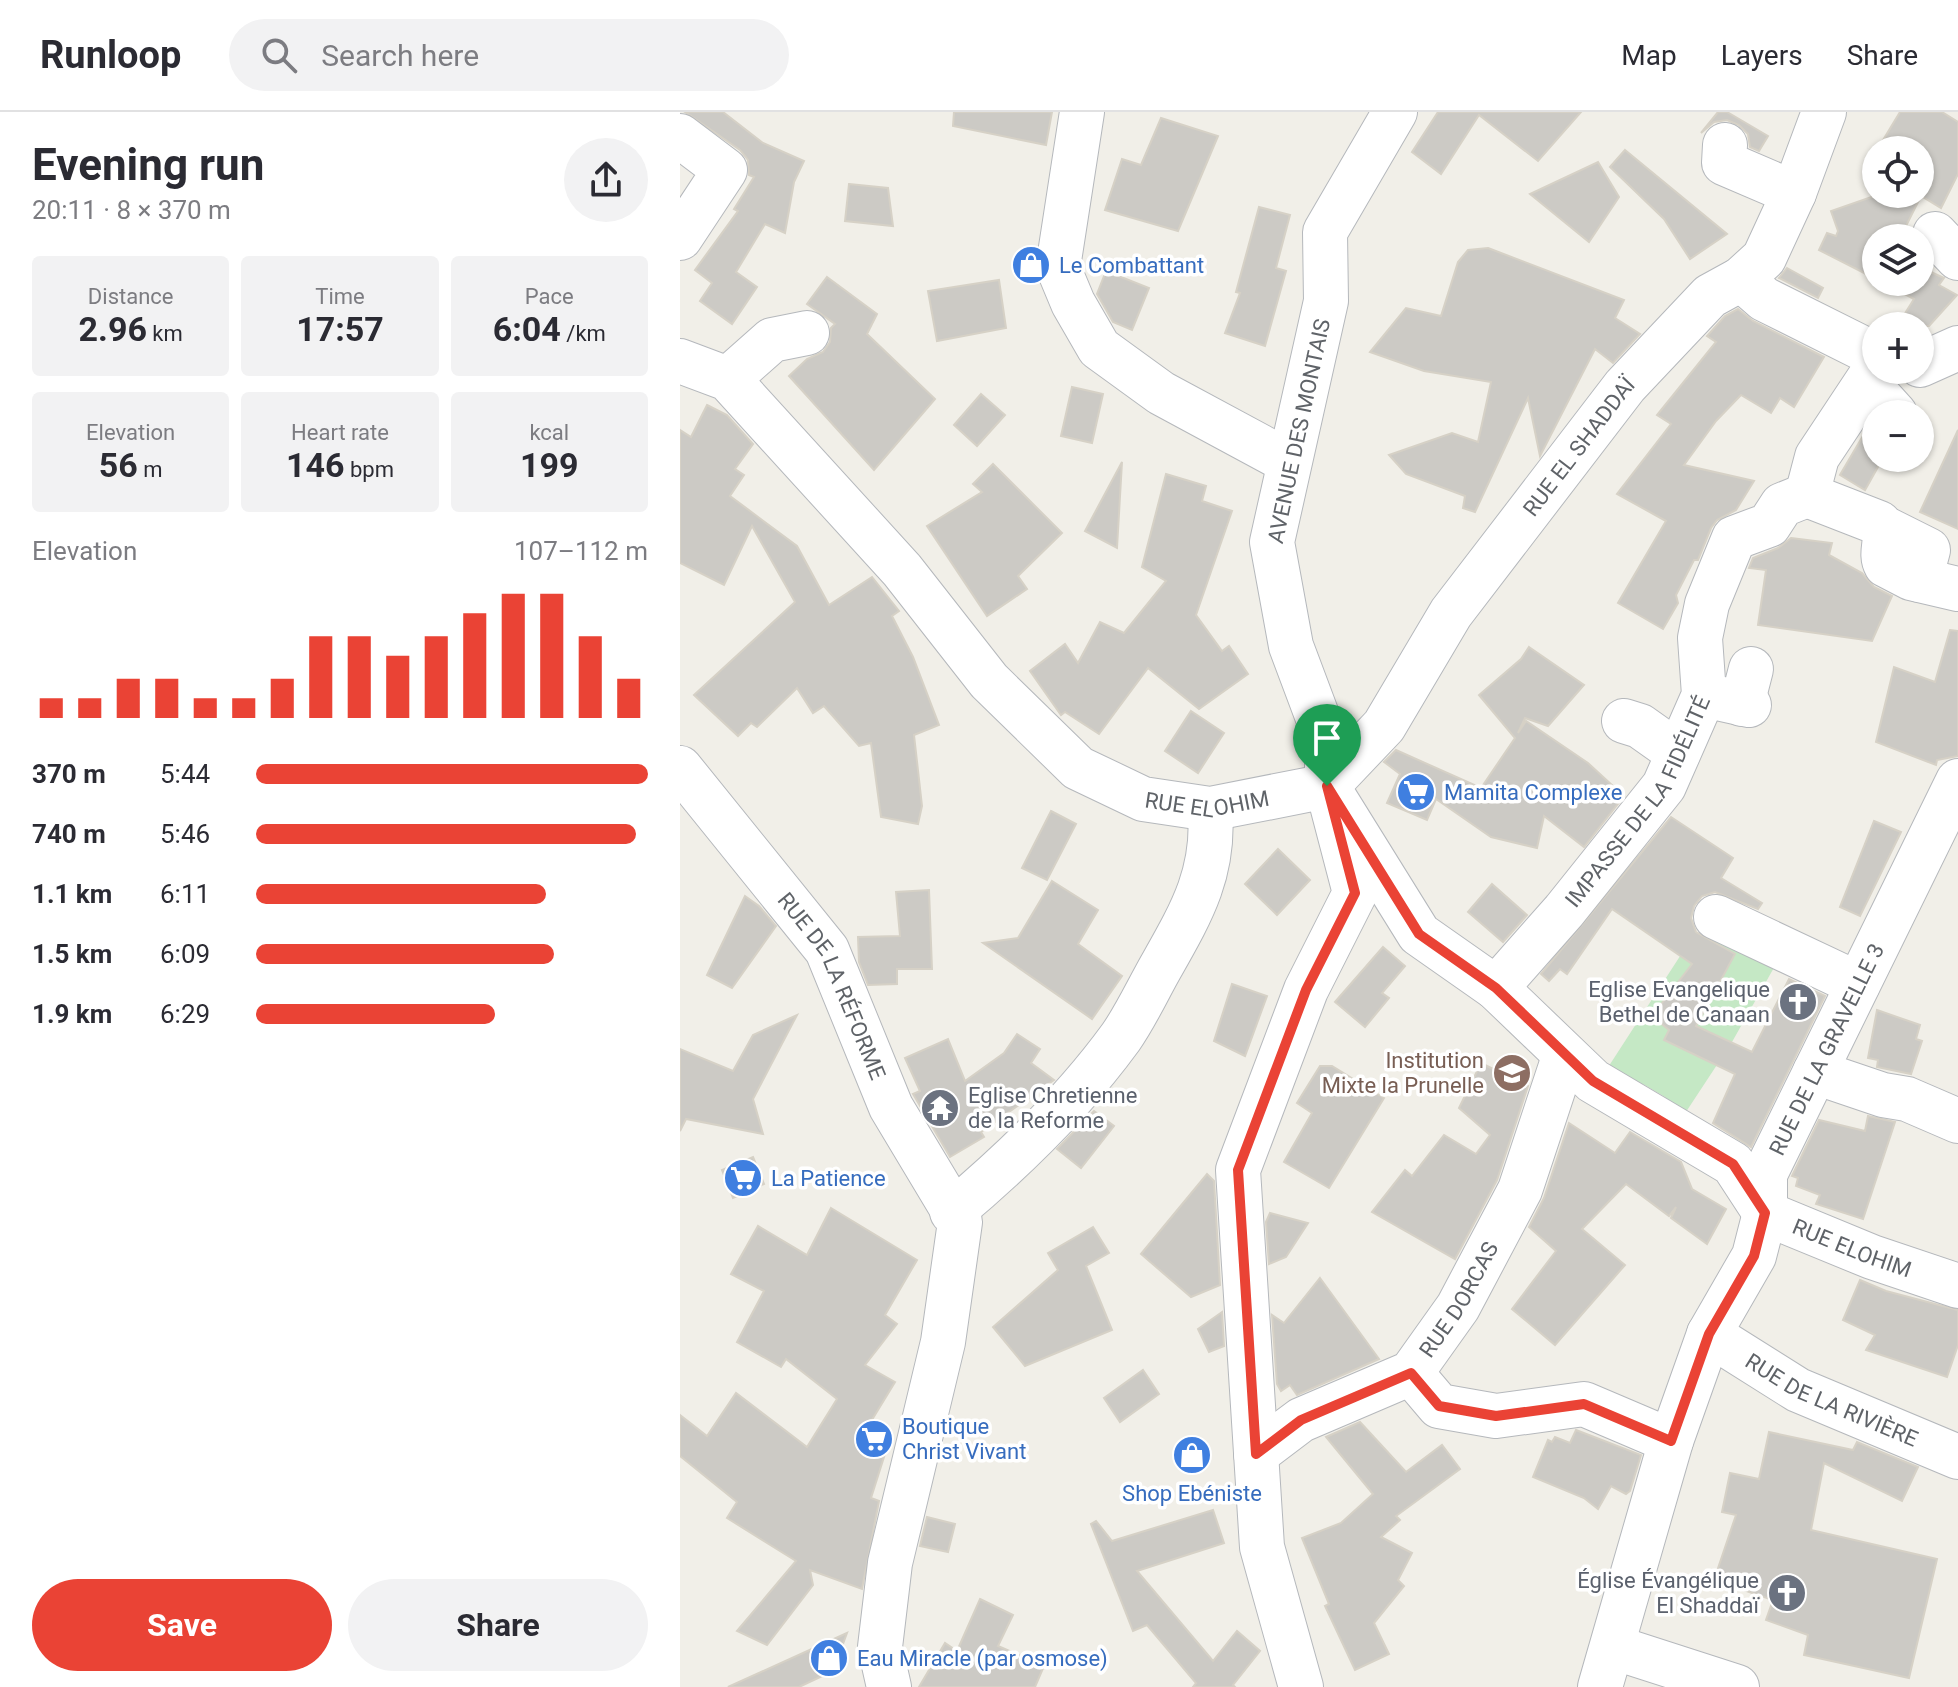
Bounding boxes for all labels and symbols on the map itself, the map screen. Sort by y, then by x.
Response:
shop icon: Le Combattant [1010,244,1052,286]
place label: Le Combattant [1059,253,1204,278]
street label: AVENUE DES MONTAIS [1263,317,1335,545]
street label: RUE EL SHADDAÏ [1518,371,1640,521]
street label: IMPASSE DE LA FIDÉLITÉ [1560,692,1715,912]
pin [1293,704,1361,786]
supermarket icon: Mamita Complexe [1395,771,1437,813]
place label: Mamita Complexe [1444,780,1622,805]
street label: RUE ELOHIM [1143,785,1271,822]
street label: RUE DE LA RÉFORME [773,887,891,1083]
street label: RUE DE LA GRAVELLE 3 [1764,939,1889,1159]
place label: Eglise Evangelique Bethel de Canaan [1588,977,1770,1027]
church icon: Eglise Evangelique Bethel de Canaan [1777,981,1819,1023]
place label: Institution Mixte la Prunelle [1322,1048,1484,1098]
school or university icon: Institution Mixte la Prunelle [1491,1052,1533,1094]
place label: Eglise Chretienne de la Reforme [968,1083,1137,1133]
temple icon: Eglise Chretienne de la Reforme [919,1087,961,1129]
supermarket icon: La Patience [722,1157,764,1199]
place label: La Patience [771,1166,886,1191]
street label: RUE ELOHIM [1789,1213,1915,1282]
street label: RUE DORCAS [1414,1237,1503,1362]
street label: RUE DE LA RIVIÈRE [1741,1348,1922,1451]
place label: Boutique Christ Vivant [902,1414,1026,1464]
supermarket icon: Boutique Christ Vivant [853,1418,895,1460]
shop icon: Shop Ebéniste [1171,1434,1213,1476]
place label: Shop Ebéniste [1122,1481,1262,1506]
place label: Église Évangélique El Shaddaï [1577,1568,1761,1618]
church icon: Église Évangélique El Shaddaï [1766,1572,1808,1614]
shop icon: Eau Miracle (par osmose) [808,1637,850,1679]
place label: Eau Miracle (par osmose) [857,1646,1108,1672]

